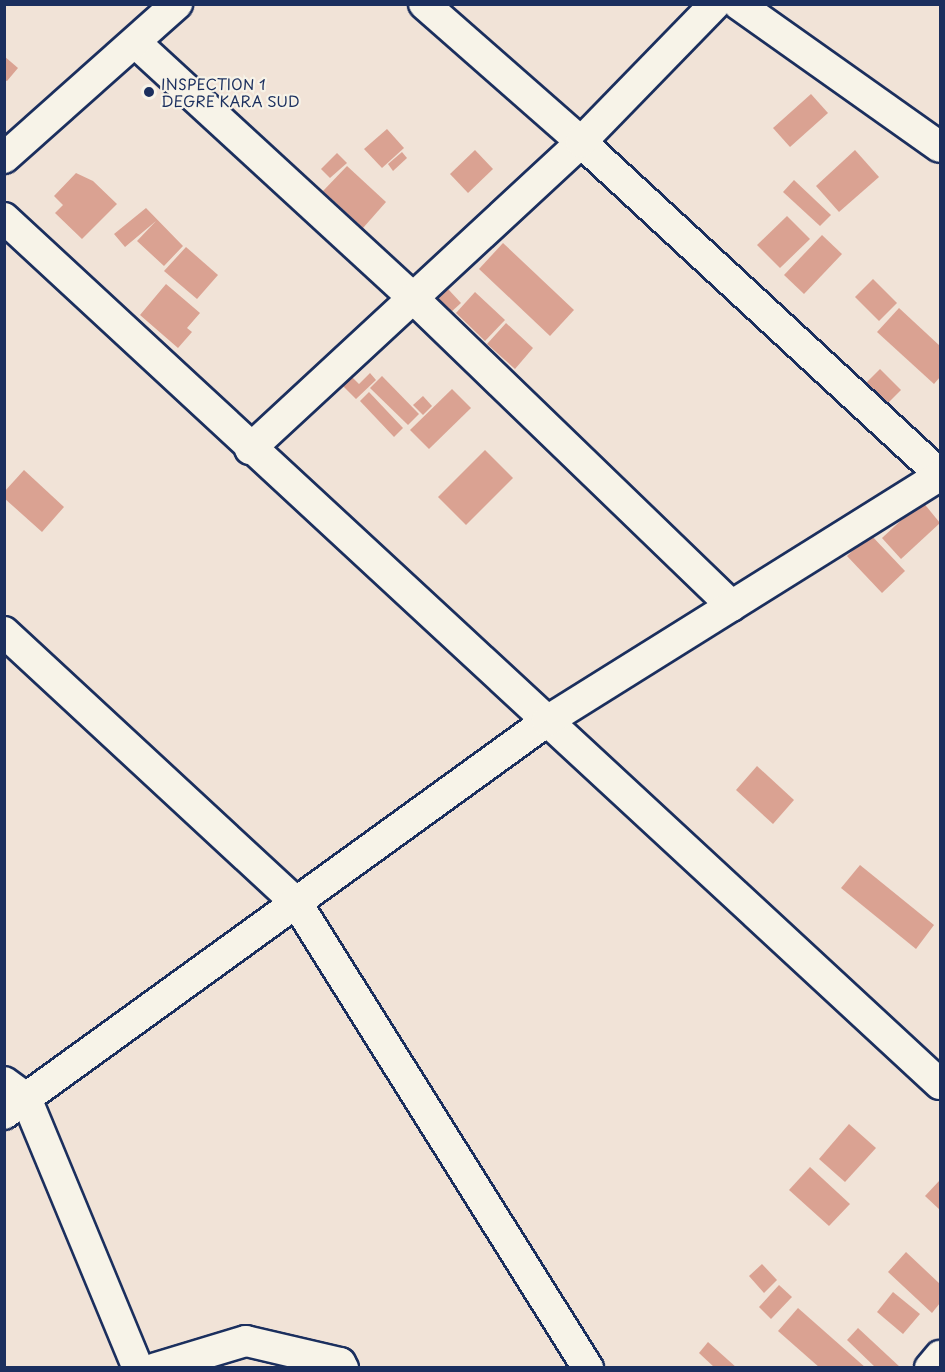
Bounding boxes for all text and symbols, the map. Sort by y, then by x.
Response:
place label: INSPECTION 1 DEGRE KARA SUD [161,74,302,109]
marker: INSPECTION 1 DEGRE KARA SUD [142,85,156,99]

